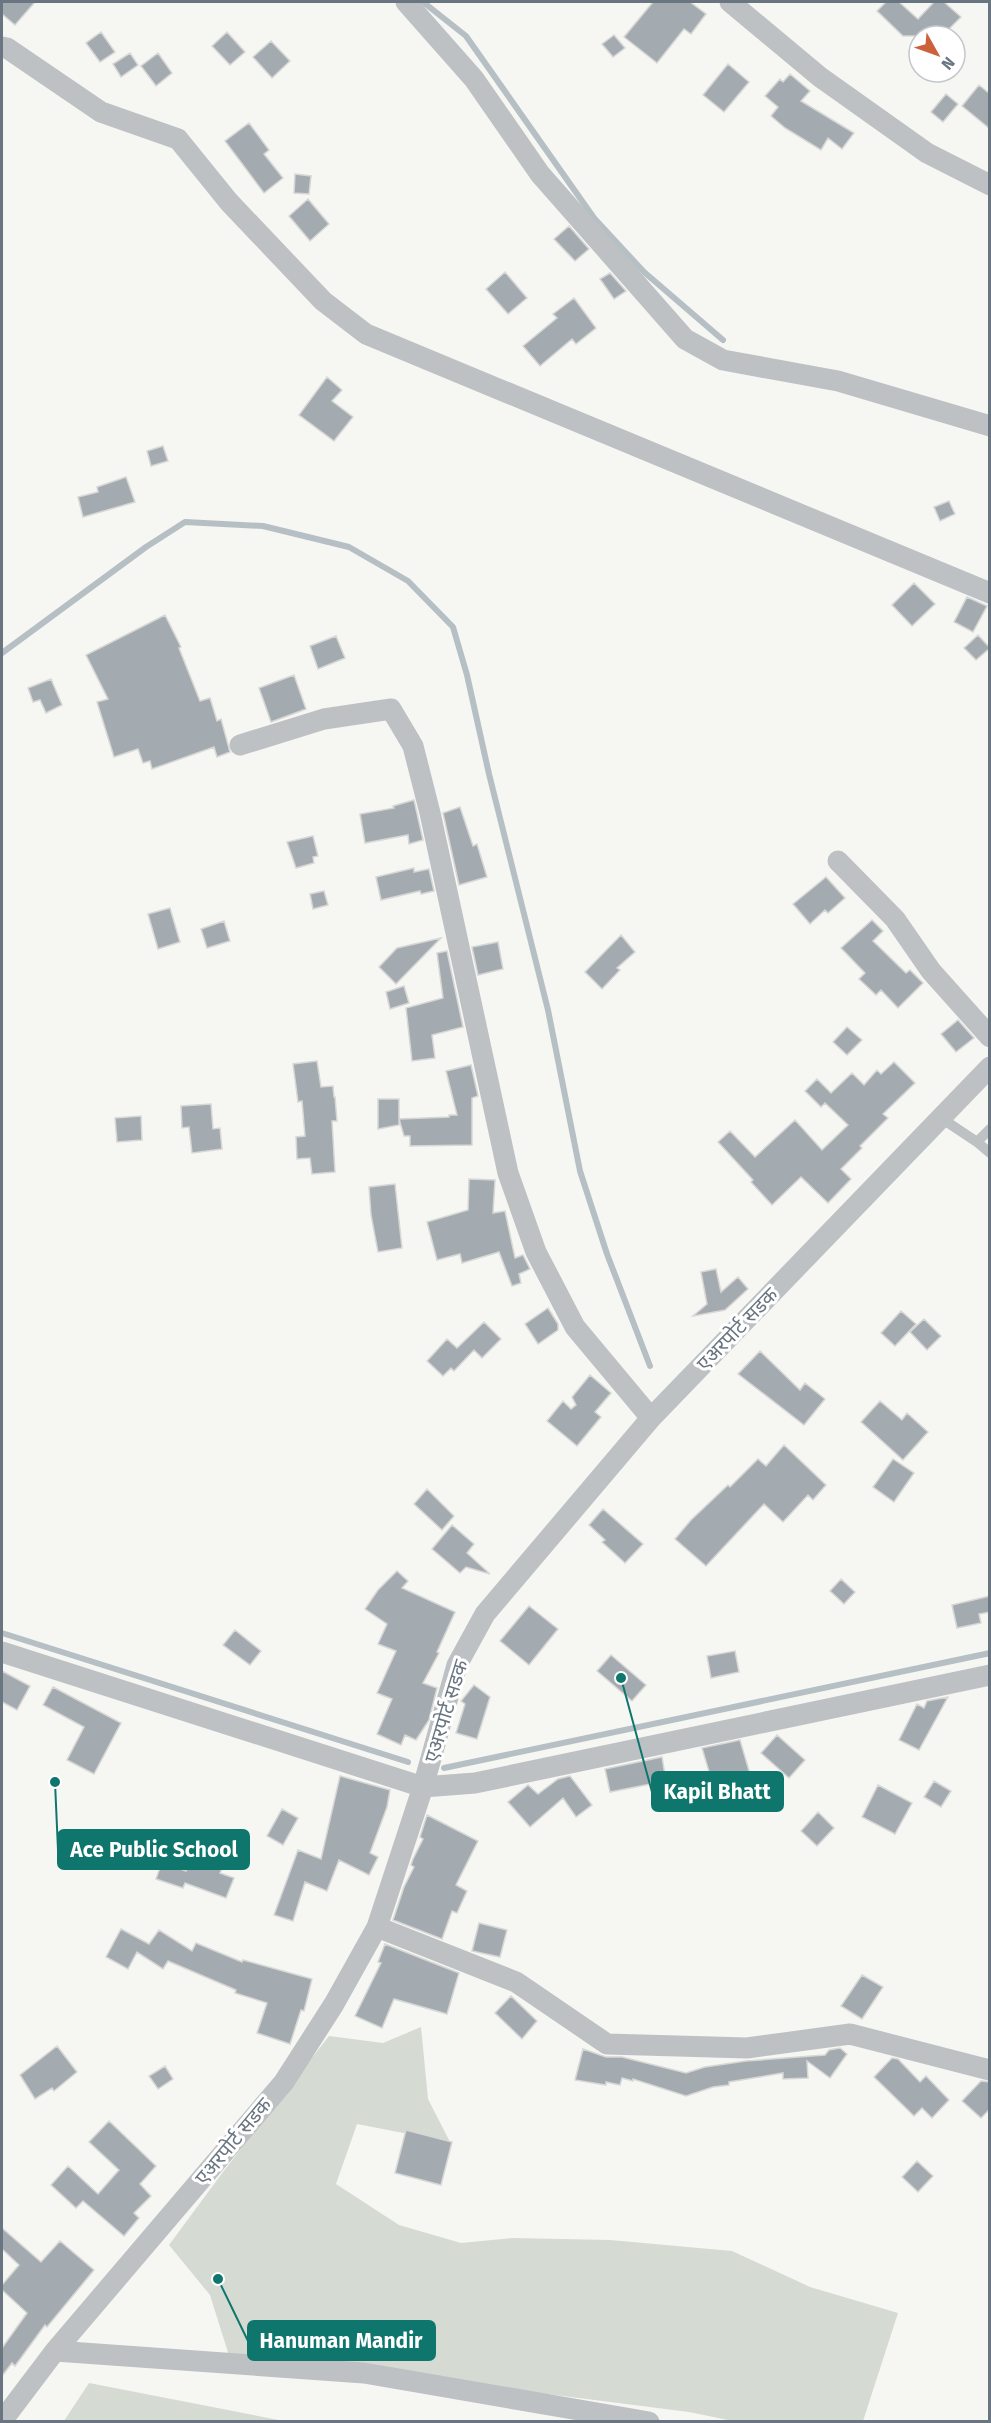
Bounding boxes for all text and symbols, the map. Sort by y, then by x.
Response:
north arrow [907,24,967,84]
text: N [937,53,959,73]
street label: एअरपोर्ट सडक [692,1282,783,1375]
street label: एअरपोर्ट सडक [419,1656,473,1765]
callout: Kapil Bhatt [652,1772,783,1811]
text: Kapil Bhatt [663,1779,771,1805]
callout: Ace Public School [58,1830,249,1869]
text: Ace Public School [69,1837,238,1863]
street label: एअरपोर्ट सडक [190,2092,277,2189]
callout: Hanuman Mandir [248,2321,435,2360]
text: Hanuman Mandir [259,2328,423,2354]

